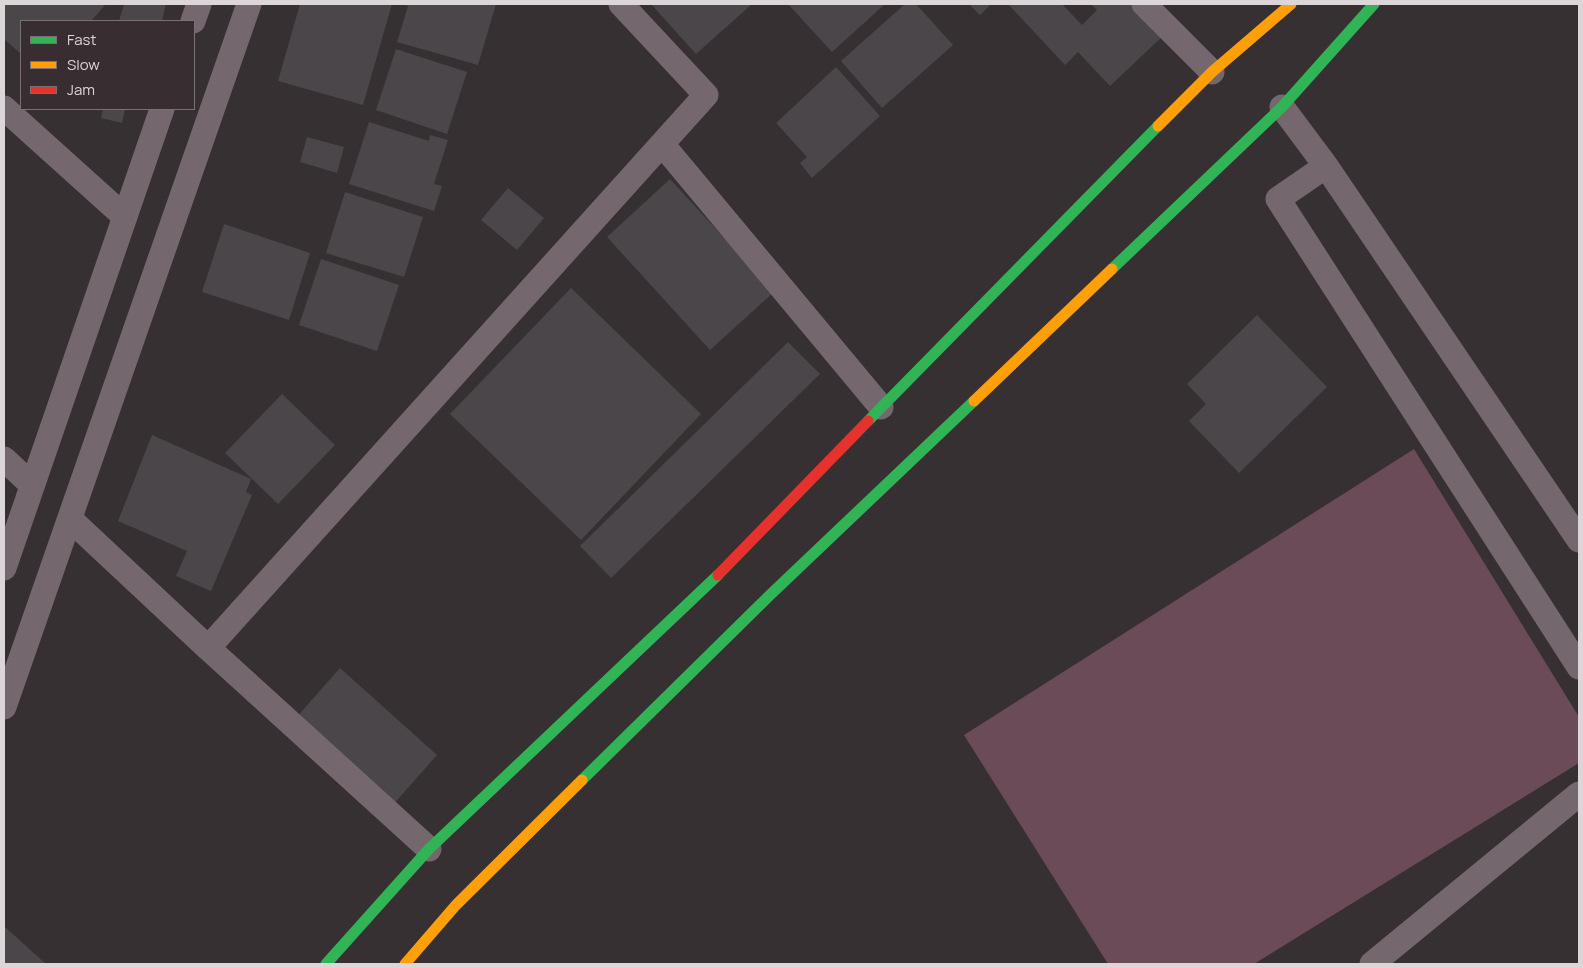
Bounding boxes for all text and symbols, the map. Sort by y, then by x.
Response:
legend [20,20,195,110]
text: Fast [67,29,96,50]
text: Slow [67,54,100,75]
text: Jam [67,79,95,100]

